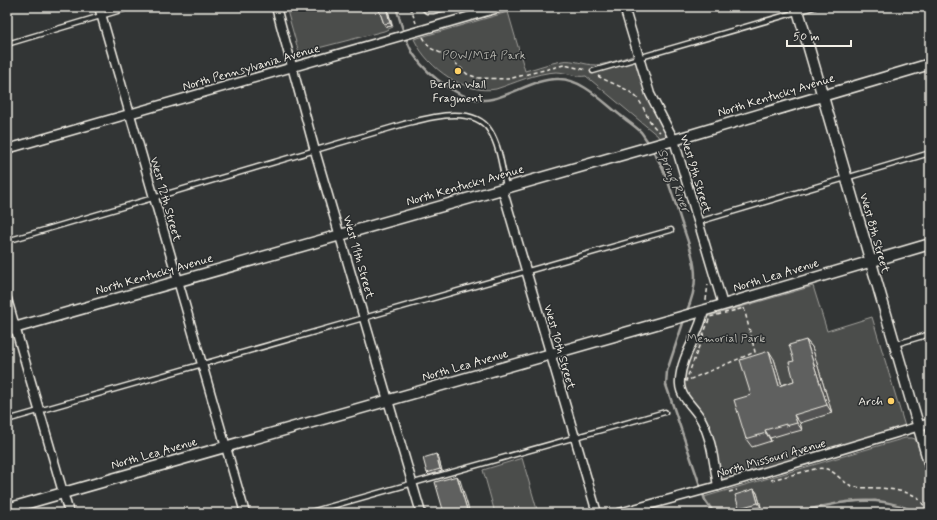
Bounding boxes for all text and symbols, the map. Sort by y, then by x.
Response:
scale bar [787,22,851,48]
text: 50 m [793,29,820,45]
street label: North Pennsylvania Avenue [181,41,322,95]
park label: POW/MIA Park [442,48,526,64]
marker: Berlin Wall Fragment [453,66,463,76]
street label: North Kentucky Avenue [716,70,837,121]
place label: Berlin Wall Fragment [430,77,486,107]
street label: West 9th Street [675,133,715,216]
water label: Spring River [651,146,695,217]
street label: West 12th Street [145,155,185,243]
street label: North Kentucky Avenue [405,161,526,210]
street label: West 8th Street [855,192,893,275]
street label: West 11th Street [338,214,378,301]
street label: North Kentucky Avenue [94,250,215,299]
street label: North Lea Avenue [731,255,822,297]
street label: West 10th Street [539,303,579,392]
park label: Memorial Park [687,331,765,347]
street label: North Lea Avenue [420,346,511,386]
place label: Arch [858,394,883,410]
marker: Arch [886,396,896,406]
street label: North Lea Avenue [109,434,200,474]
street label: North Missouri Avenue [715,436,828,482]

